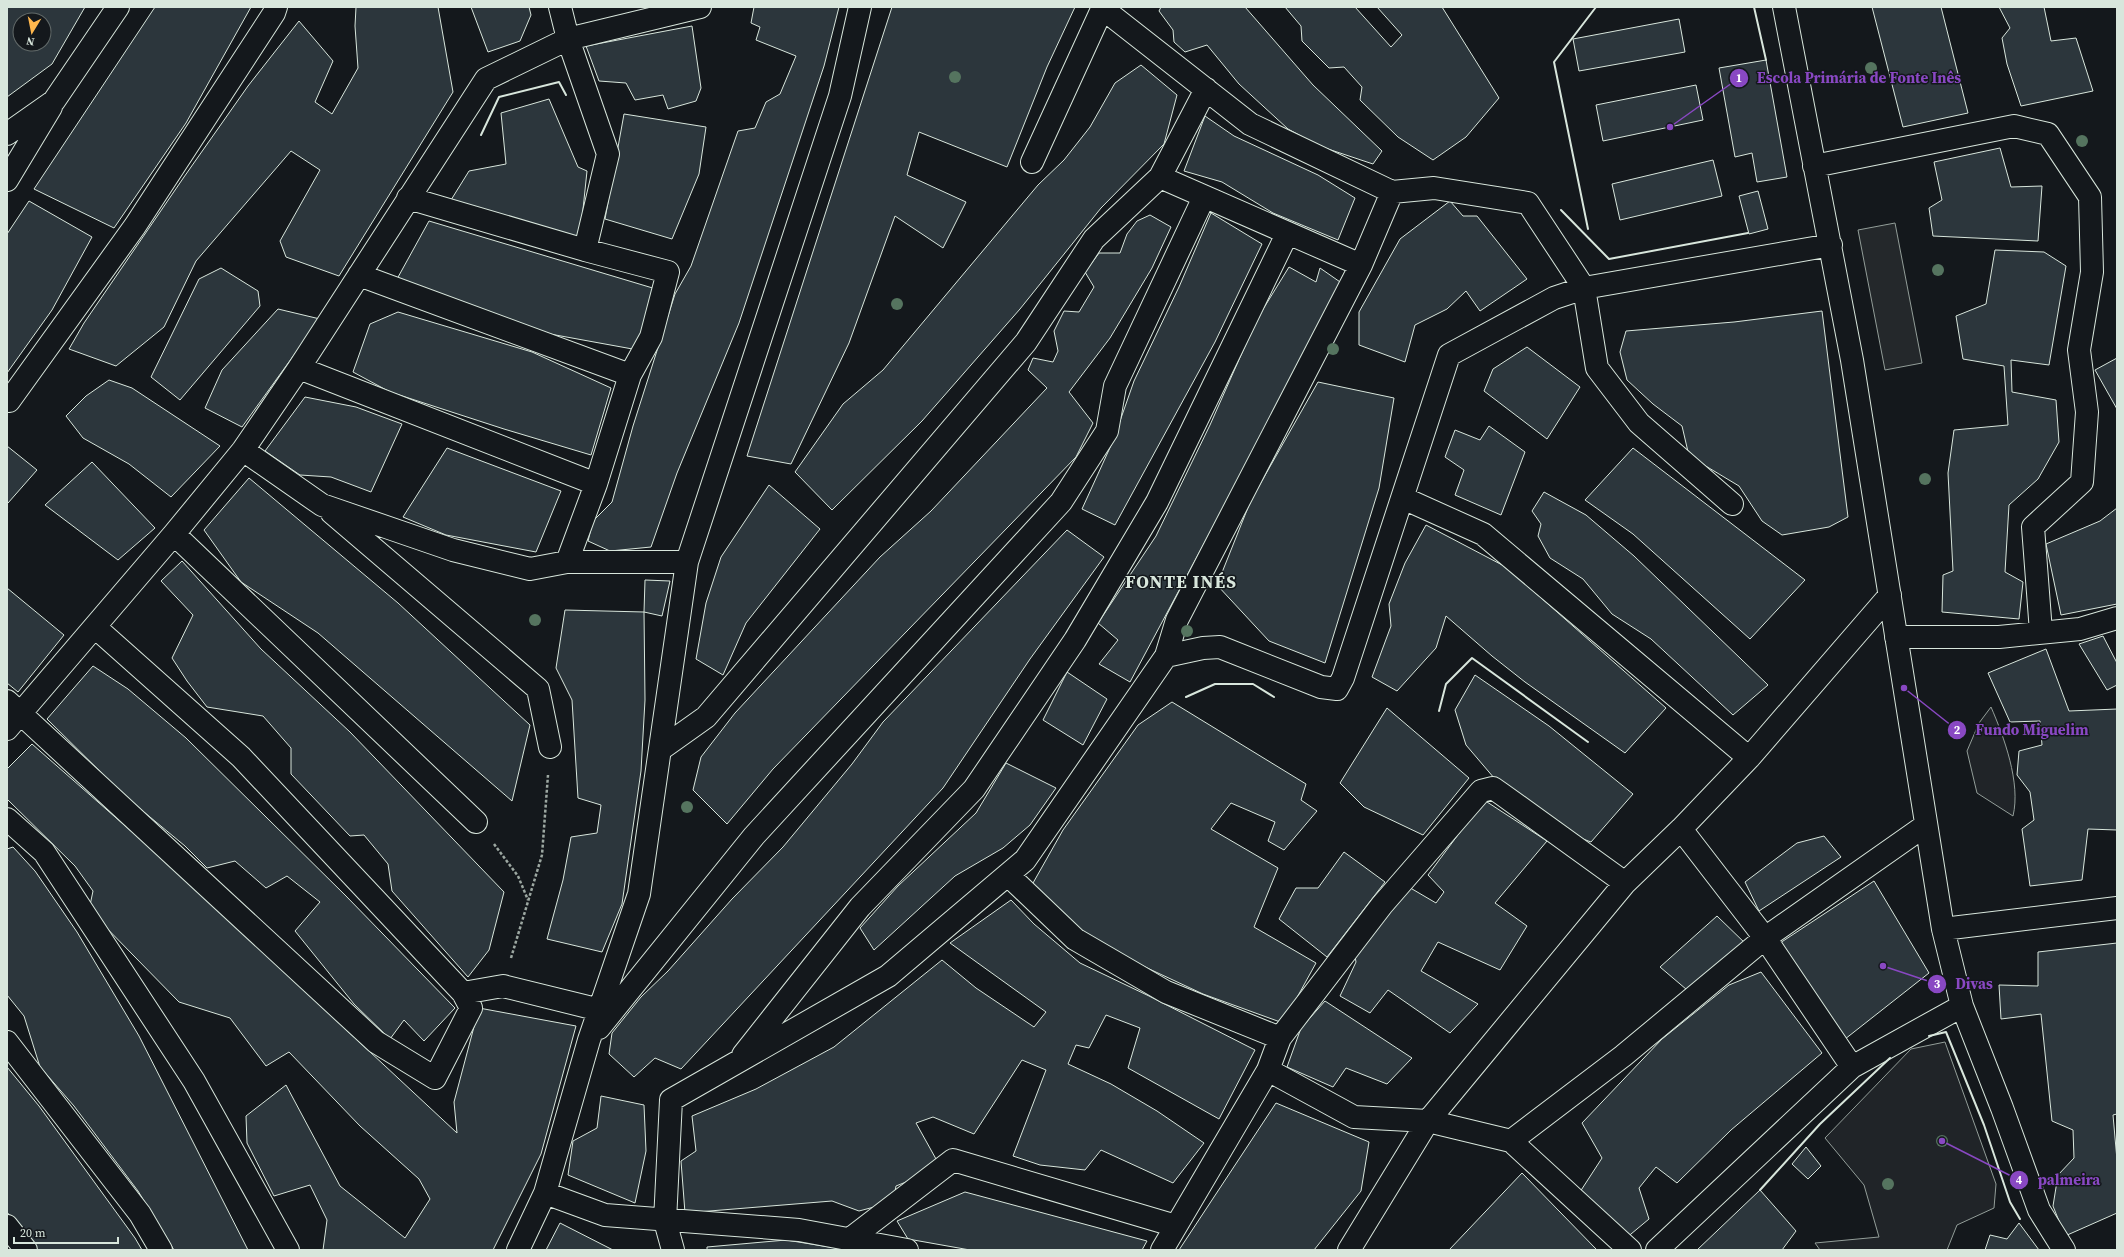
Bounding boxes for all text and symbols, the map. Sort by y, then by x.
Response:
north arrow [12,12,52,52]
text: N [25,33,36,49]
callout: Escola Primária de Fonte Inês [1729,65,1970,92]
text: Escola Primária de Fonte Inês [1757,67,1961,88]
text: 1 [1736,70,1742,86]
district label: FONTE INÉS [1125,569,1237,594]
callout: Fundo Miguelim [1947,717,2097,744]
text: Fundo Miguelim [1975,719,2089,740]
text: 2 [1954,722,1961,738]
callout: Divas [1927,970,2000,997]
text: Divas [1955,973,1993,994]
text: 3 [1934,976,1941,992]
callout: palmeira [2009,1167,2108,1194]
text: palmeira [2038,1169,2101,1190]
text: 4 [2016,1172,2023,1188]
scale bar [14,1219,118,1245]
text: 20 m [20,1225,46,1241]

